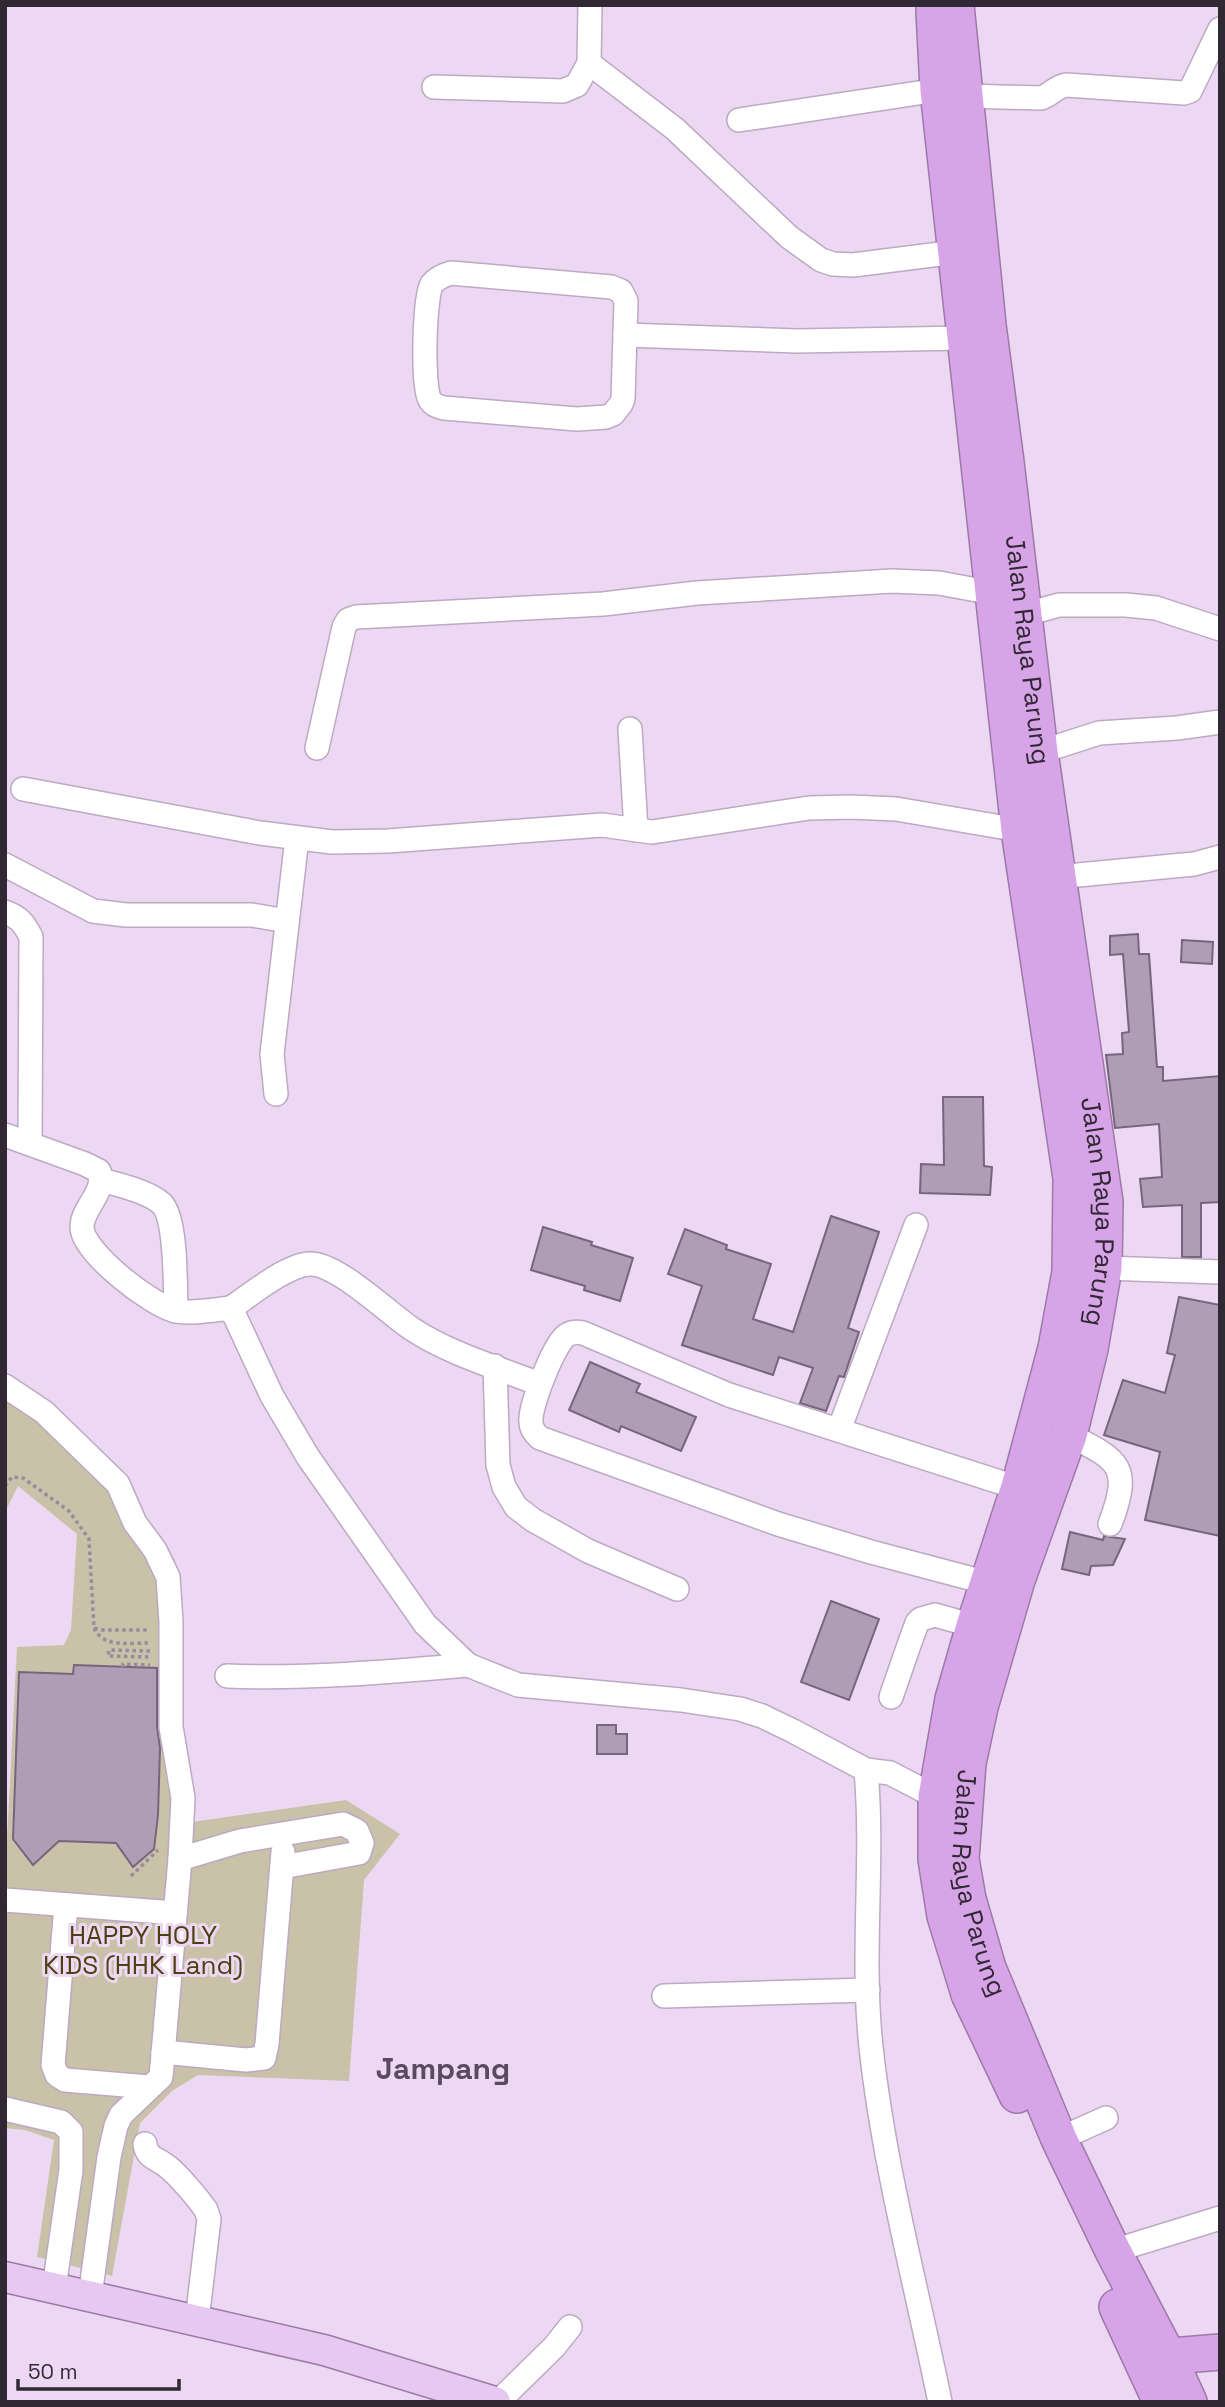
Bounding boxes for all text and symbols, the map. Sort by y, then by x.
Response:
street label: Jalan Raya Parung [998,533,1059,767]
street label: Jalan Raya Parung [1073,1095,1122,1329]
street label: Jalan Raya Parung [944,1768,1015,2001]
park label: HAPPY HOLY KIDS (HHK Land) [43,1918,243,1982]
district label: Jampang [376,2049,510,2088]
scale bar [18,2348,178,2392]
text: 50 m [28,2358,78,2385]

